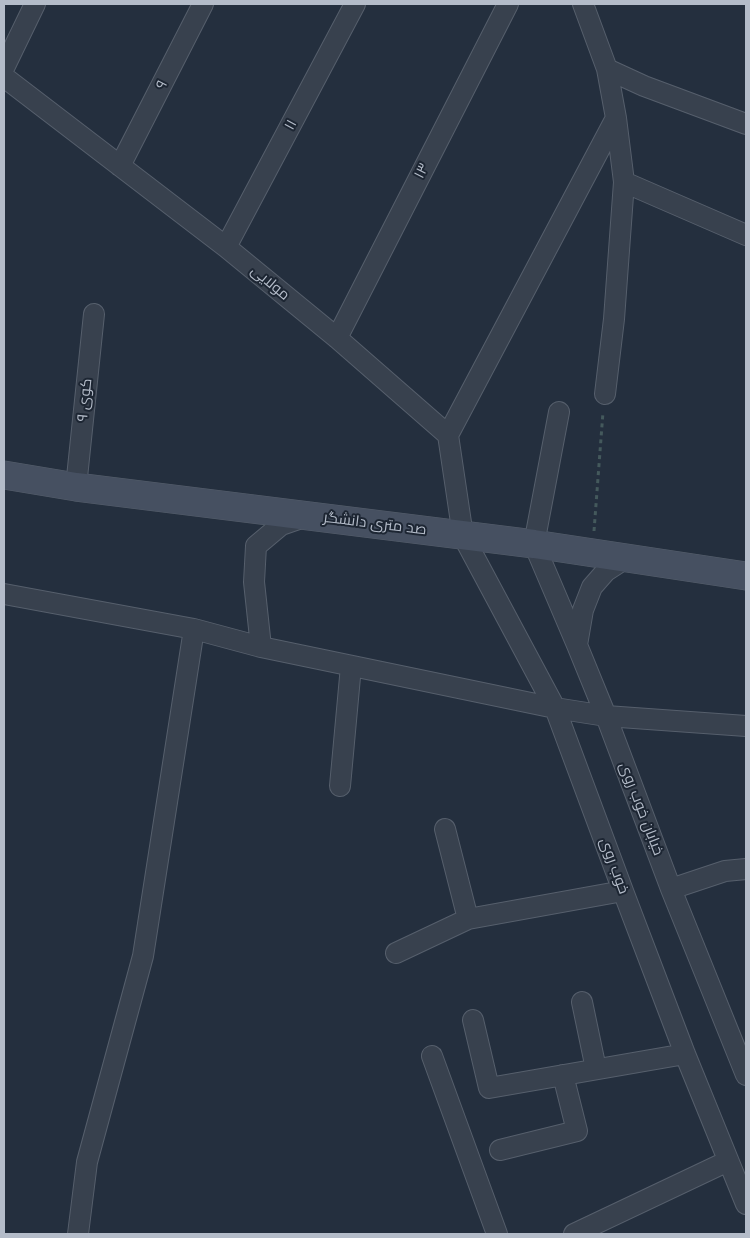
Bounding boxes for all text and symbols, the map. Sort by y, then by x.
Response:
street label: ۹ [152,77,172,93]
street label: ۱۱ [281,117,301,133]
street label: ۱۳ [411,160,433,182]
street label: مولایی [247,262,293,304]
street label: کوی ۹ [74,377,96,423]
street label: صد متری دانشگر [322,509,428,539]
street label: خیابان خوب روی [615,760,667,858]
street label: خوب روی [596,835,632,897]

